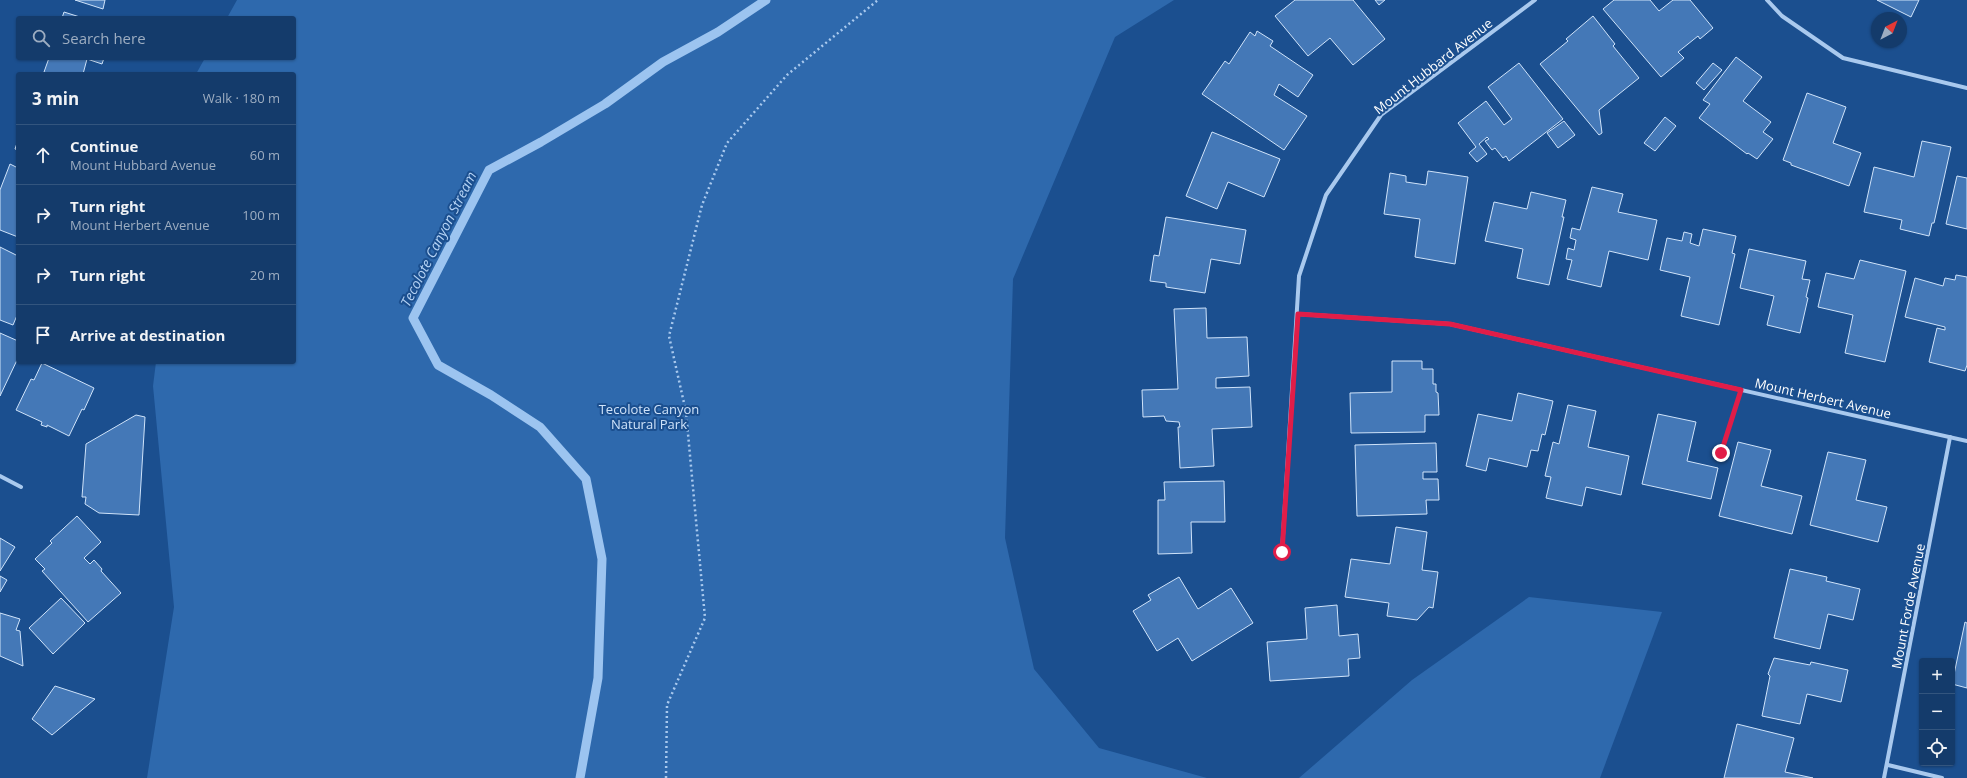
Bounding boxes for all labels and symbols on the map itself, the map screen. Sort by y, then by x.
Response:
north arrow [1871,12,1907,48]
street label: Mount Hubbard Avenue [1370,14,1496,118]
water label: Tecolote Canyon Stream [396,168,480,310]
street label: Mount Herbert Avenue [1753,374,1893,422]
park label: Tecolote Canyon Natural Park [599,400,699,433]
route end [1712,444,1730,462]
street label: Mount Forde Avenue [1887,542,1929,670]
route start [1273,543,1291,561]

